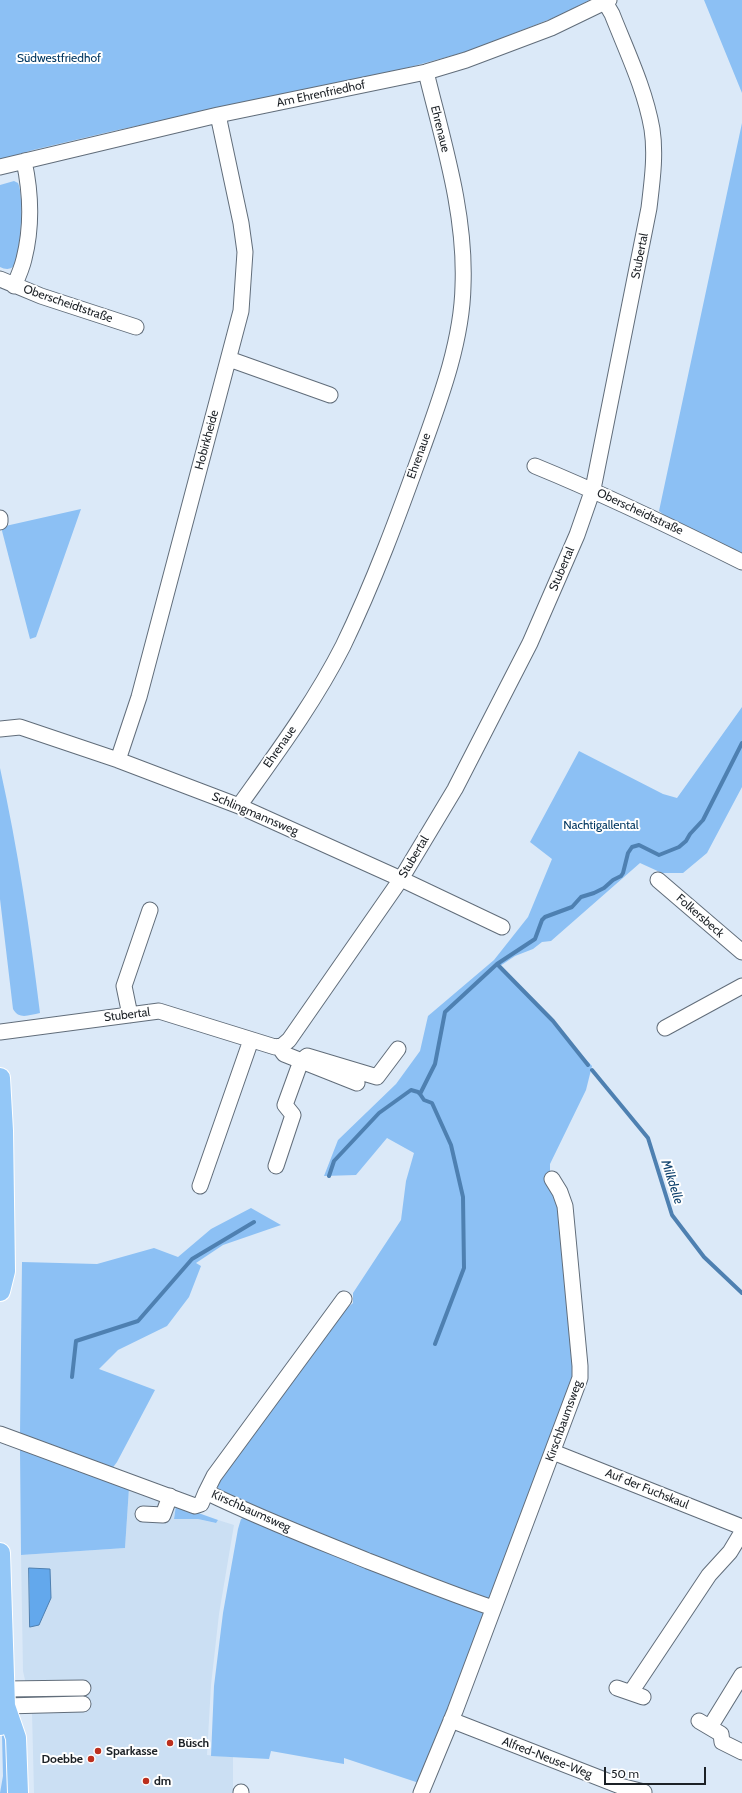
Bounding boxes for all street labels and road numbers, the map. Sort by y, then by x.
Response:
street label: Am Ehrenfriedhof [275,78,367,110]
street label: Ehrenaue [427,104,453,154]
street label: Stubertal [629,232,651,280]
street label: Oberscheidtstraße [21,282,115,326]
street label: Hobirkheide [192,409,222,471]
street label: Ehrenaue [404,431,434,481]
street label: Oberscheidtstraße [595,486,685,538]
street label: Stubertal [546,545,578,593]
street label: Ehrenaue [260,723,300,771]
street label: Schlingmannsweg [210,789,300,839]
street label: Stubertal [396,833,432,881]
street label: Folkersbeck [673,891,727,941]
street label: Stubertal [103,1005,151,1025]
street label: Kirschbaumsweg [543,1378,585,1464]
street label: Auf der Fuchskaul [603,1466,691,1512]
street label: Kirschbaumsweg [209,1487,293,1535]
street label: Alfred-Neuse-Weg [500,1734,594,1782]

